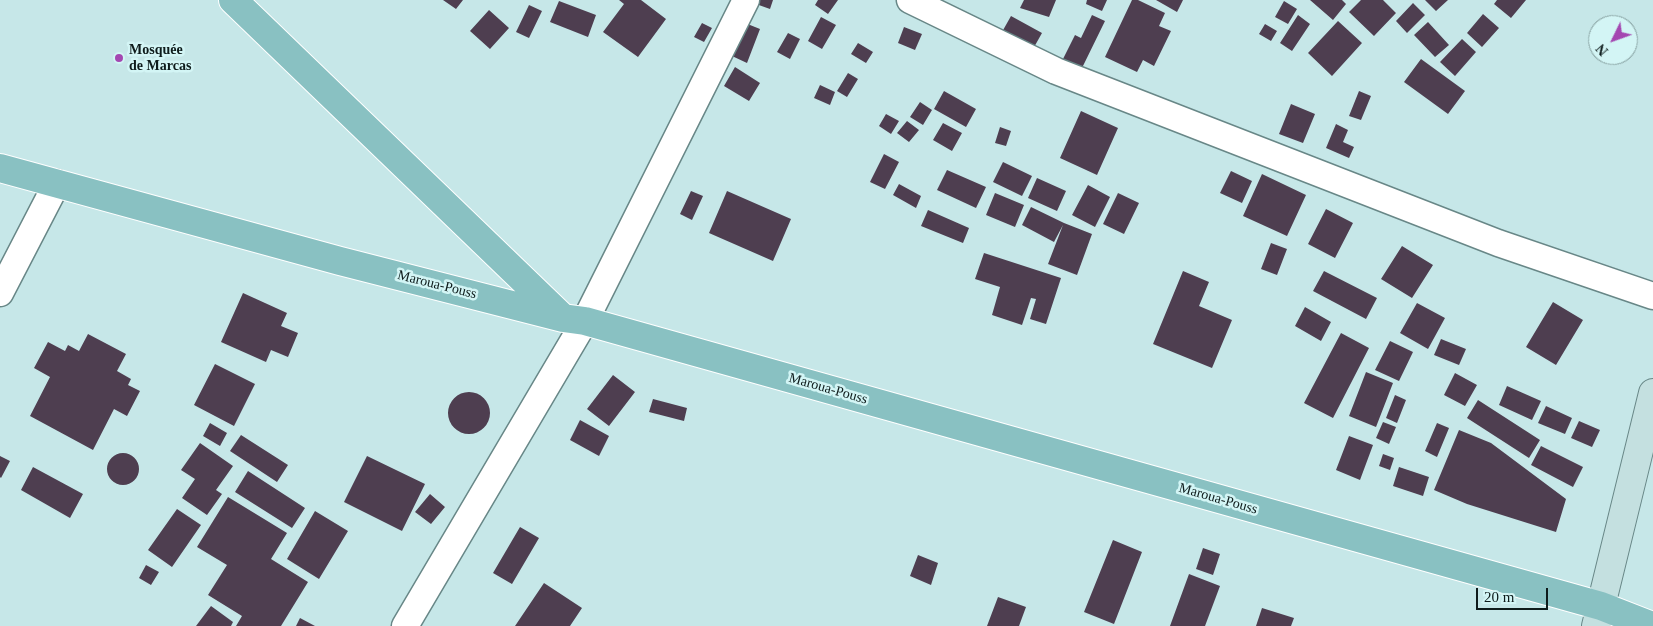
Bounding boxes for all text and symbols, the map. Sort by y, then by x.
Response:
north arrow [1588,15,1638,65]
text: N [1593,41,1611,58]
place label: Mosquée de Marcas [129,42,191,74]
marker: Mosquée de Marcas [113,52,125,64]
street label: Maroua-Pouss [396,267,478,303]
street label: Maroua-Pouss [787,370,869,408]
street label: Maroua-Pouss [1177,480,1259,518]
scale bar [1478,578,1550,610]
text: 20 m [1484,589,1514,605]

